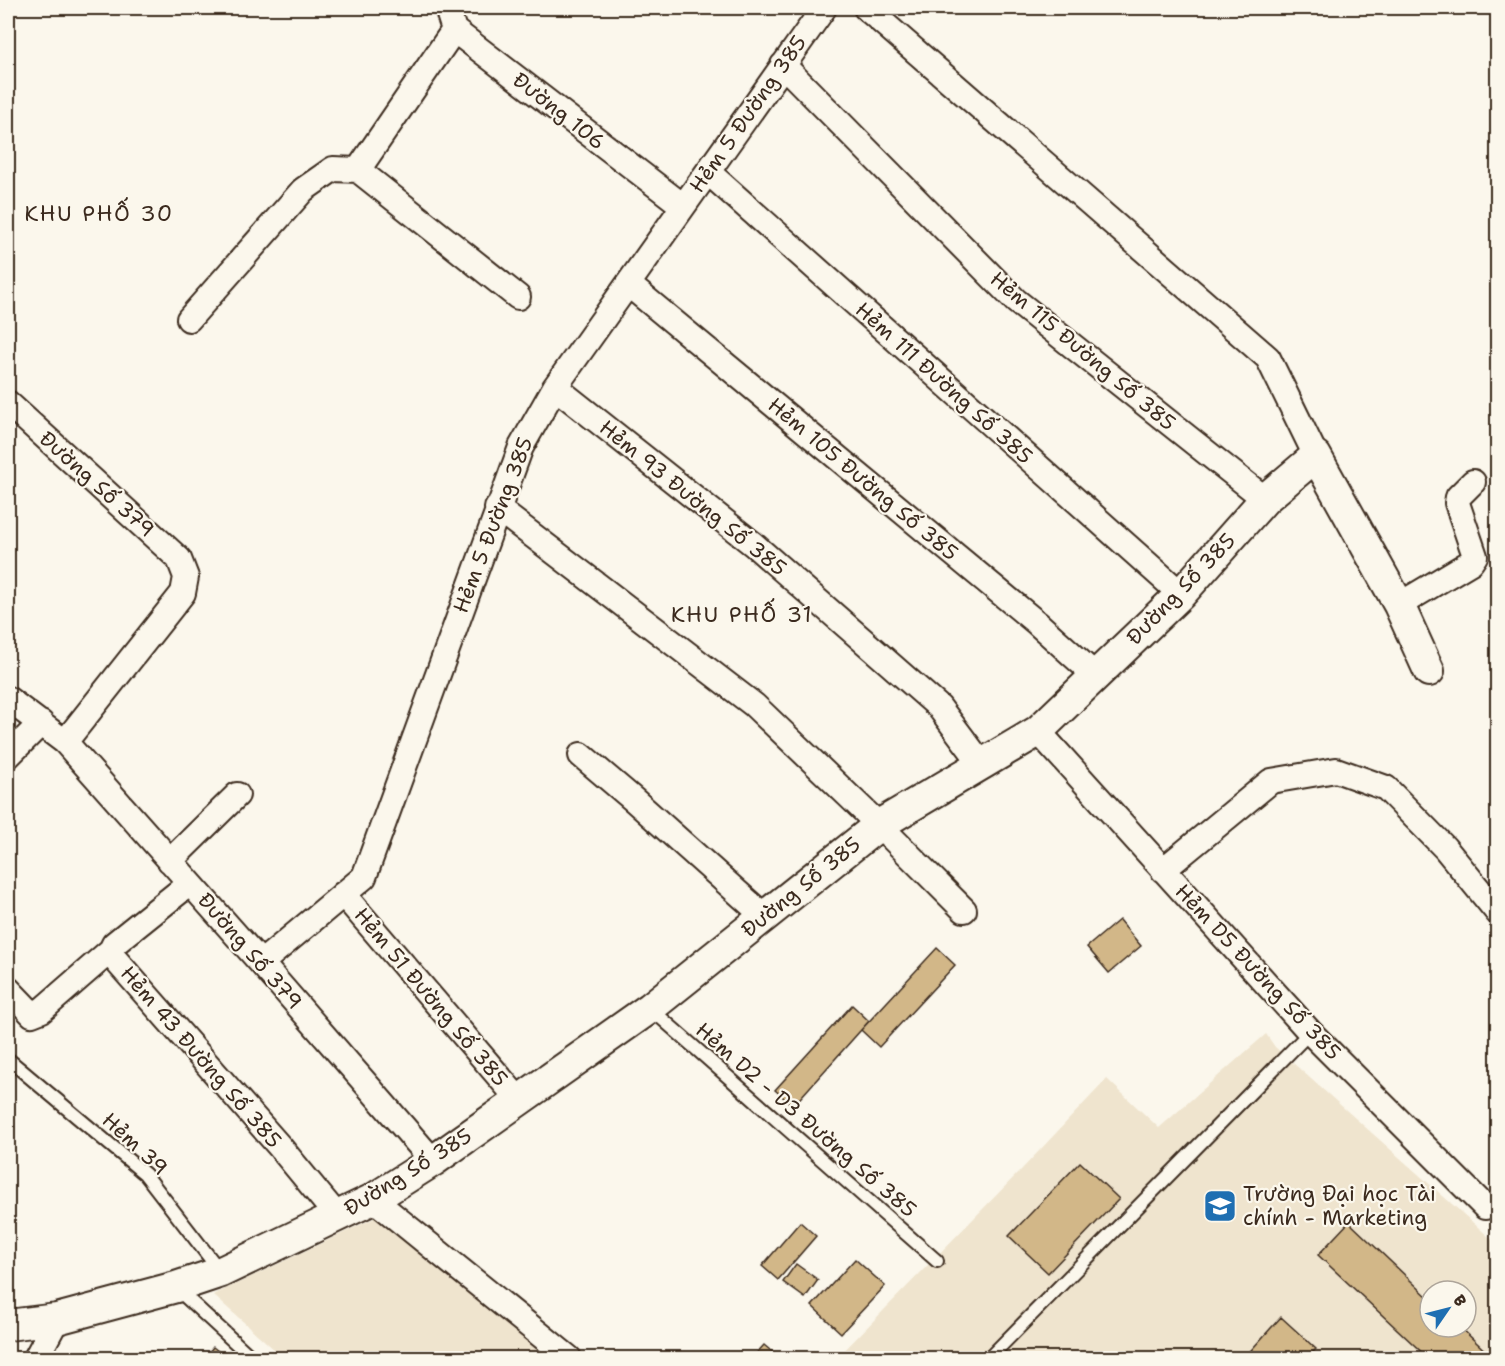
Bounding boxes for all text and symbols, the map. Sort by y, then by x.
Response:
street label: Hẻm 5 Đường 385 [683,30,813,198]
street label: Đường 106 [507,66,611,156]
district label: KHU PHỐ 30 [24,197,174,228]
street label: Hẻm 115 Đường Số 385 [984,265,1182,437]
street label: Hẻm 111 Đường Số 385 [849,296,1039,470]
street label: Hẻm 105 Đường Số 385 [762,391,964,567]
street label: Hẻm 93 Đường Số 385 [594,414,792,582]
street label: Đường Số 379 [33,425,161,543]
street label: Hẻm 5 Đường 385 [447,433,539,617]
street label: Đường Số 385 [1120,527,1242,651]
district label: KHU PHỐ 31 [671,598,813,629]
street label: Đường Số 385 [736,830,866,944]
street label: Hẻm D5 Đường Số 385 [1169,878,1347,1066]
street label: Đường Số 379 [192,887,308,1015]
street label: Hẻm 51 Đường Số 385 [348,902,514,1092]
street label: Hẻm 43 Đường Số 385 [114,960,288,1154]
street label: Hẻm D2 - D3 Đường Số 385 [690,1016,922,1224]
street label: Hẻm 39 [96,1106,174,1182]
street label: Đường Số 385 [339,1122,477,1222]
place label: Trường Đại học Tài chính - Marketing [1243,1180,1436,1232]
school or university icon: Trường Đại học Tài chính - Marketing [1202,1188,1238,1224]
north arrow [1418,1279,1478,1339]
text: B [1448,1291,1471,1311]

